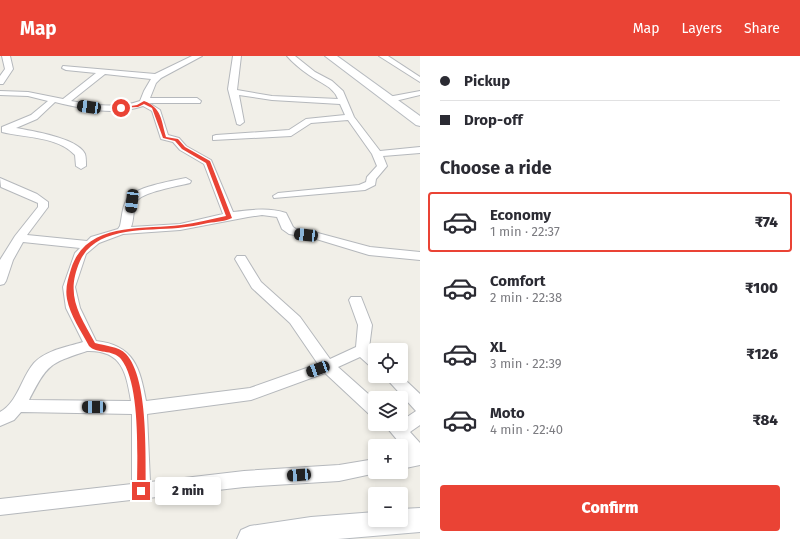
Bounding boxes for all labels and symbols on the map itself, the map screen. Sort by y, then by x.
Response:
car [76,99,102,115]
route start [112,99,130,117]
car [125,188,139,214]
car [293,228,319,242]
car [305,359,331,379]
car [82,401,106,413]
car [287,468,311,482]
callout: 2 min [155,477,221,505]
route end [132,482,150,500]

